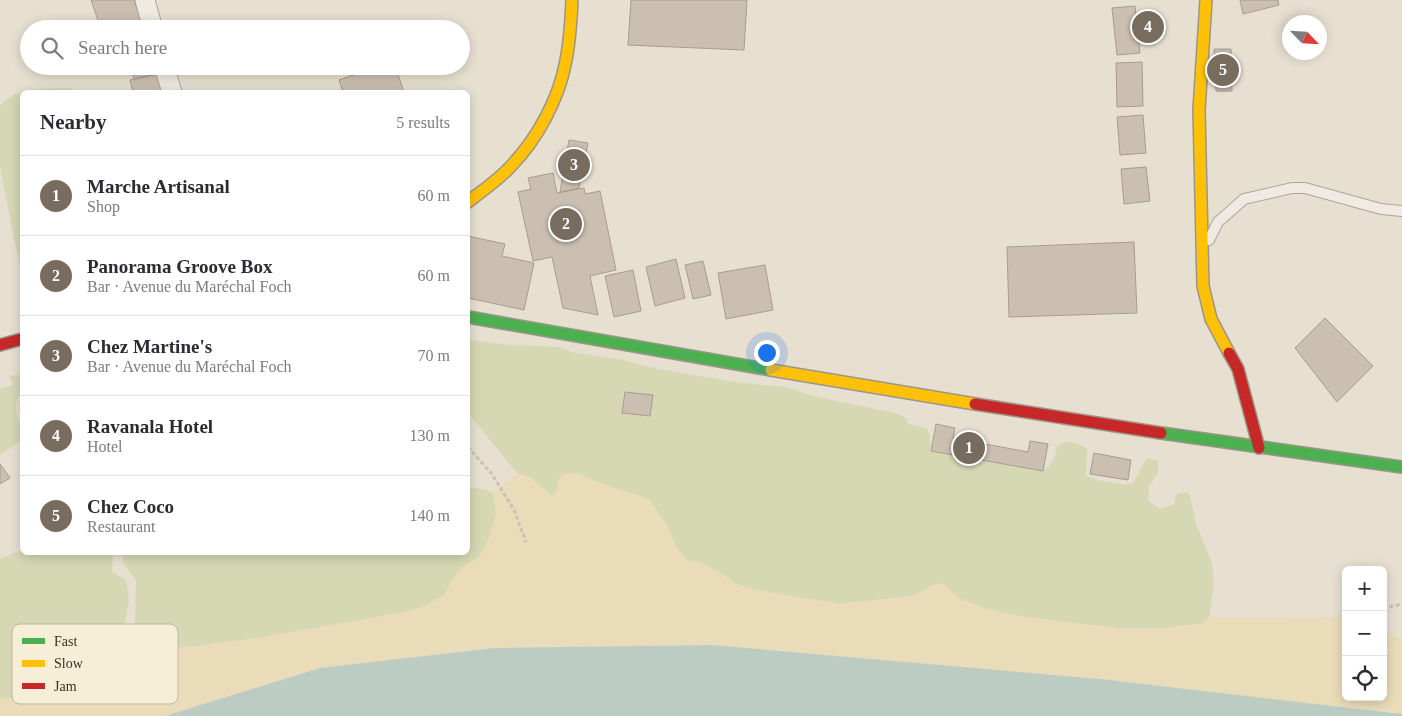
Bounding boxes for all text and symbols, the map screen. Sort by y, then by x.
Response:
pin: 4 [1132,8,1164,46]
north arrow [1282,15,1327,60]
search box [20,20,470,75]
icon: search [38,34,66,62]
text: Search here [78,37,167,58]
pin: 5 [1207,51,1239,89]
text: Nearby [40,110,107,134]
text: 5 results [396,114,450,131]
pin: 3 [558,146,590,184]
text: Marche Artisanal [87,176,230,197]
text: 1 [52,187,60,204]
text: 60 m [418,187,450,204]
text: Shop [87,198,120,215]
pin: 2 [550,205,582,243]
text: Panorama Groove Box [87,256,272,277]
text: 2 [52,267,60,284]
text: 60 m [418,267,450,284]
text: Bar · Avenue du Maréchal Foch [87,278,292,295]
text: Chez Martine's [87,336,212,357]
your location [754,340,780,366]
text: 3 [52,347,60,364]
text: 70 m [418,347,450,364]
text: Bar · Avenue du Maréchal Foch [87,358,292,375]
text: Ravanala Hotel [87,416,213,437]
text: 4 [52,427,60,444]
text: 130 m [410,427,450,444]
pin: 1 [953,429,985,467]
text: Hotel [87,438,123,455]
text: Chez Coco [87,496,174,517]
text: 5 [52,507,60,524]
text: 140 m [410,507,450,524]
text: Restaurant [87,518,155,535]
map controls [1342,566,1387,701]
button: + [1342,566,1387,611]
button: − [1342,611,1387,656]
legend [12,624,178,704]
text: Fast [54,634,77,649]
text: Slow [54,656,84,671]
button: locate [1342,656,1387,701]
text: Jam [54,679,77,694]

